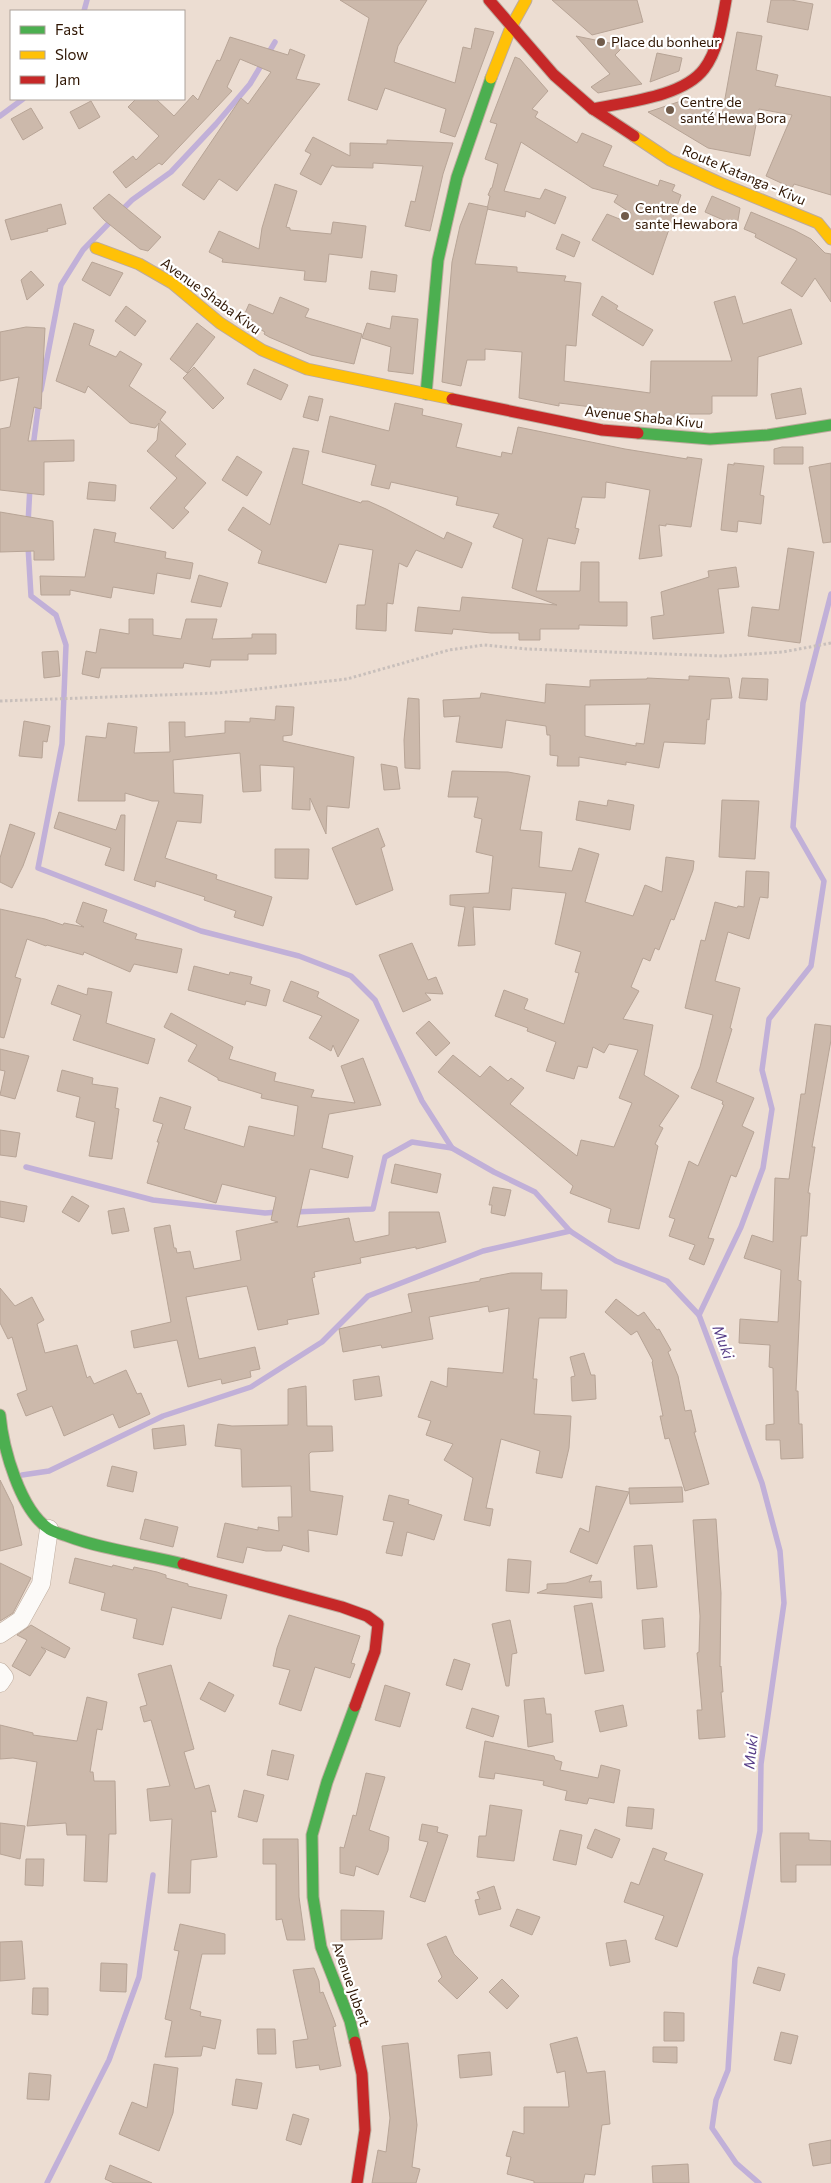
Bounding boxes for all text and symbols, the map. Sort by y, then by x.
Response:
legend [10,10,185,100]
text: Fast [55,20,84,38]
place label: Place du bonheur [611,33,720,50]
marker: Place du bonheur [595,36,607,48]
text: Slow [55,45,88,63]
text: Jam [55,70,80,88]
place label: Centre de santé Hewa Bora [680,93,786,126]
marker: Centre de santé Hewa Bora [664,104,676,116]
street label: Route Katanga - Kivu [680,141,809,208]
place label: Centre de sante Hewabora [635,199,738,232]
marker: Centre de sante Hewabora [619,210,631,222]
street label: Avenue Shaba Kivu [158,254,265,338]
street label: Avenue Shaba Kivu [584,402,704,431]
water label: Muki [710,1322,739,1362]
water label: Muki [739,1733,761,1770]
street label: Avenue Jubert [329,1939,374,2029]

